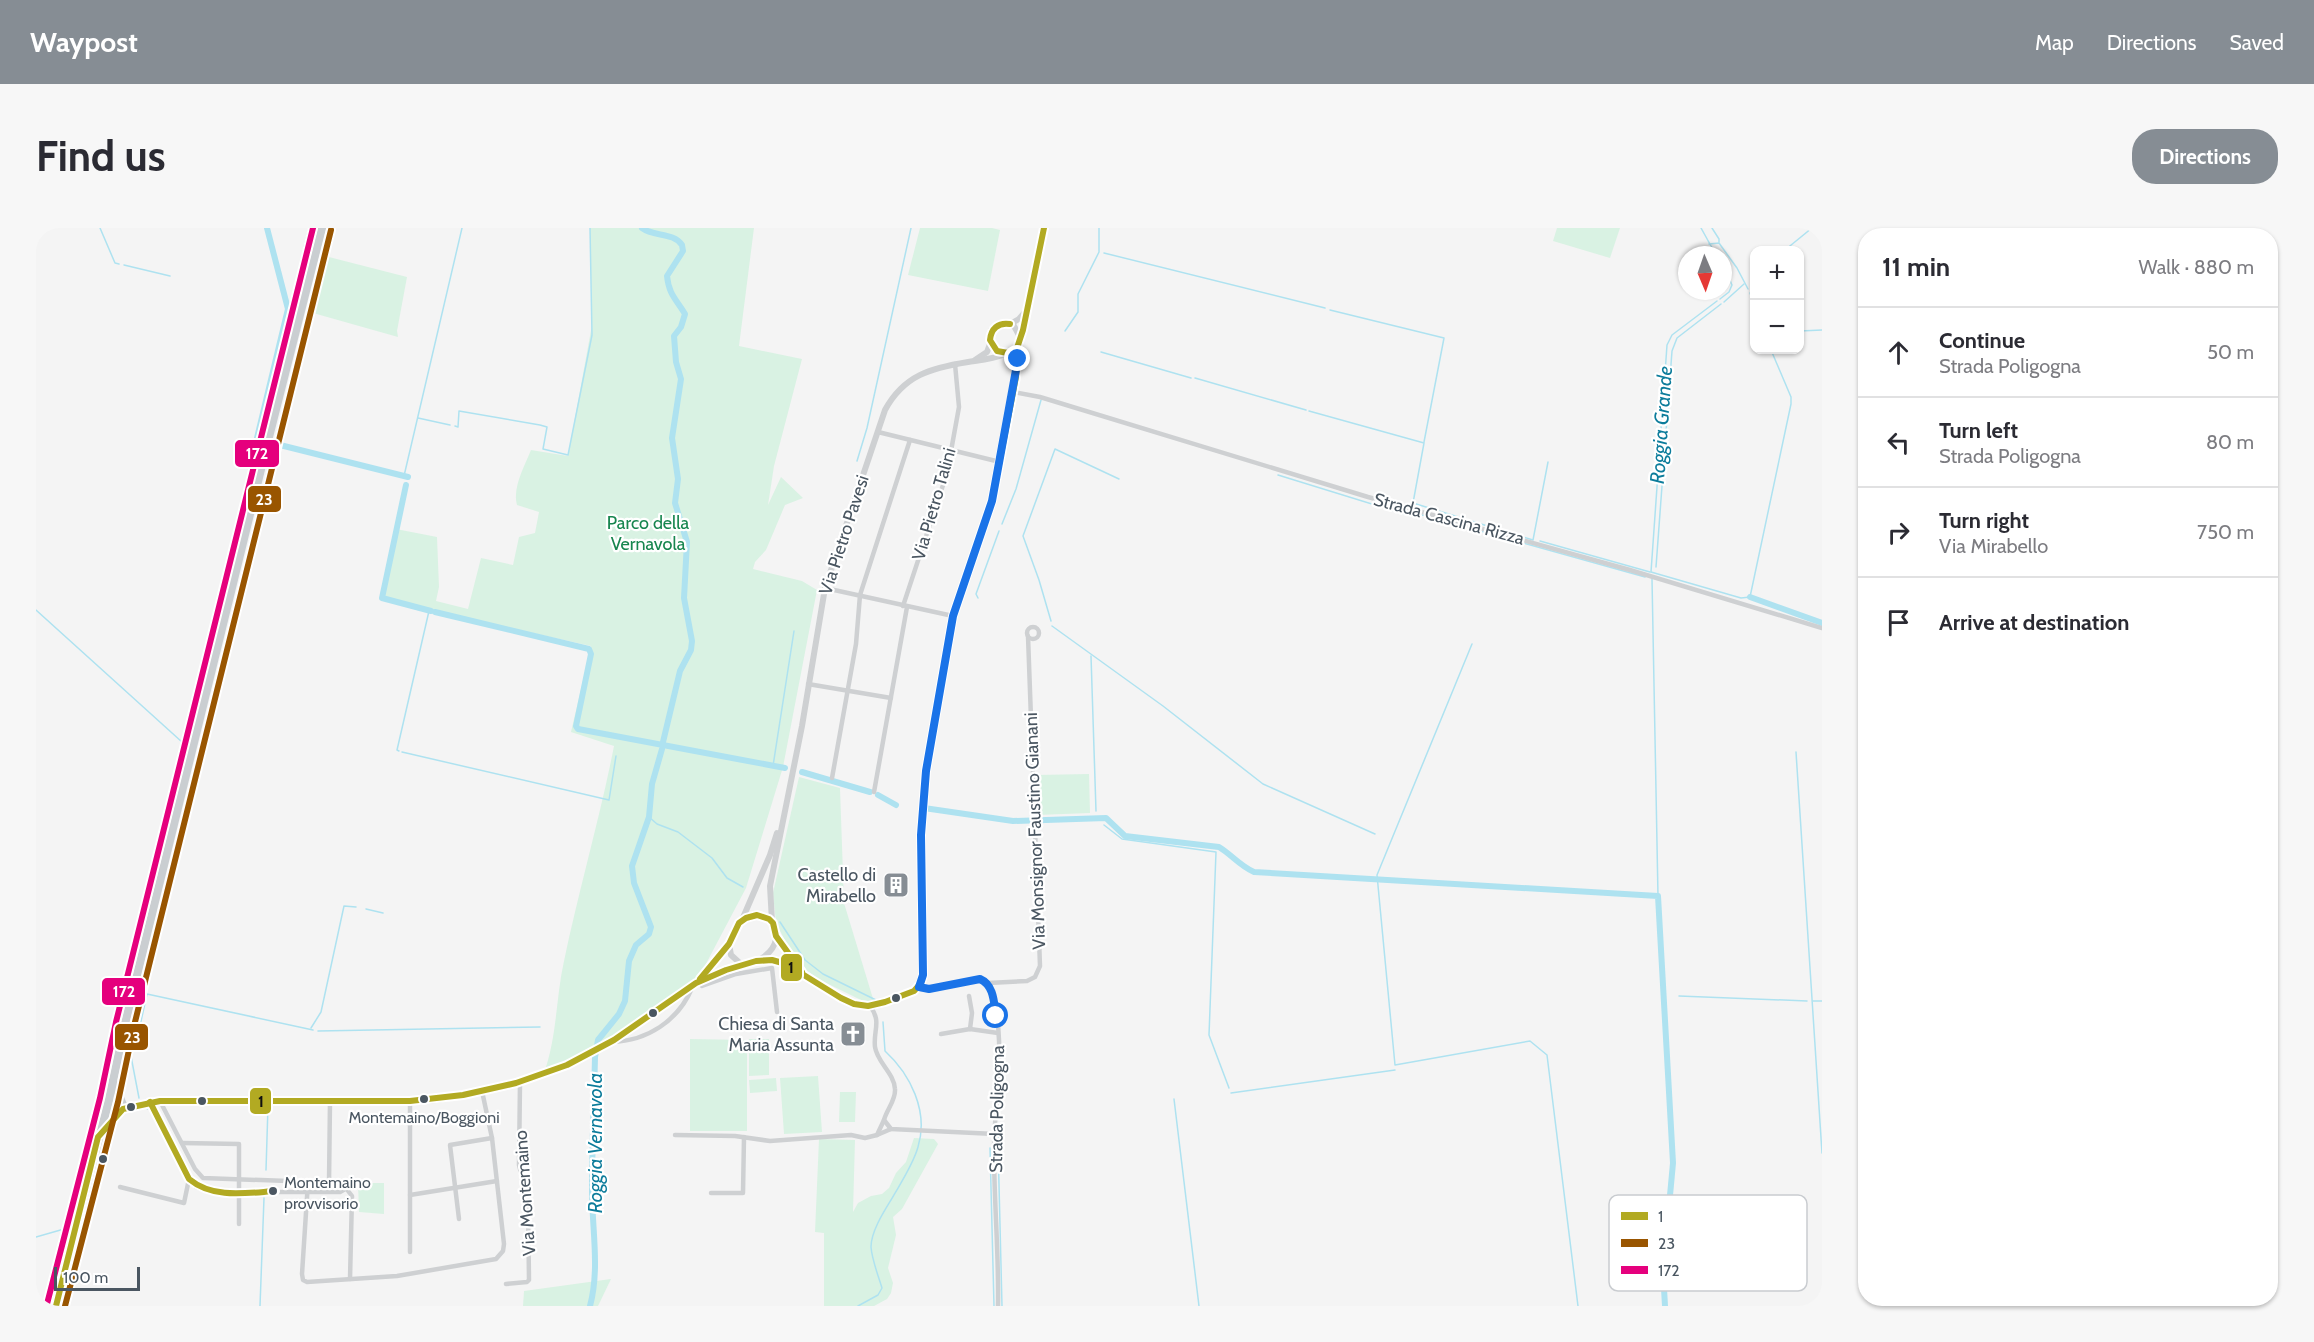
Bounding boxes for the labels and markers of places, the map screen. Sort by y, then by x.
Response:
place label: Castello di Mirabello [797,864,876,907]
building icon: Castello di Mirabello [881,870,911,900]
unlabelled marker [890,992,902,1004]
unlabelled marker [647,1007,659,1019]
place label: Chiesa di Santa Maria Assunta [718,1013,834,1056]
church icon: Chiesa di Santa Maria Assunta [838,1019,868,1049]
marker: Montemaino/Boggioni [418,1093,430,1105]
unlabelled marker [196,1095,208,1107]
unlabelled marker [125,1101,137,1113]
place label: Montemaino/Boggioni [348,1108,500,1127]
unlabelled marker [97,1153,109,1165]
place label: Montemaino provvisorio [284,1173,371,1213]
marker: Montemaino provvisorio [267,1185,279,1197]

